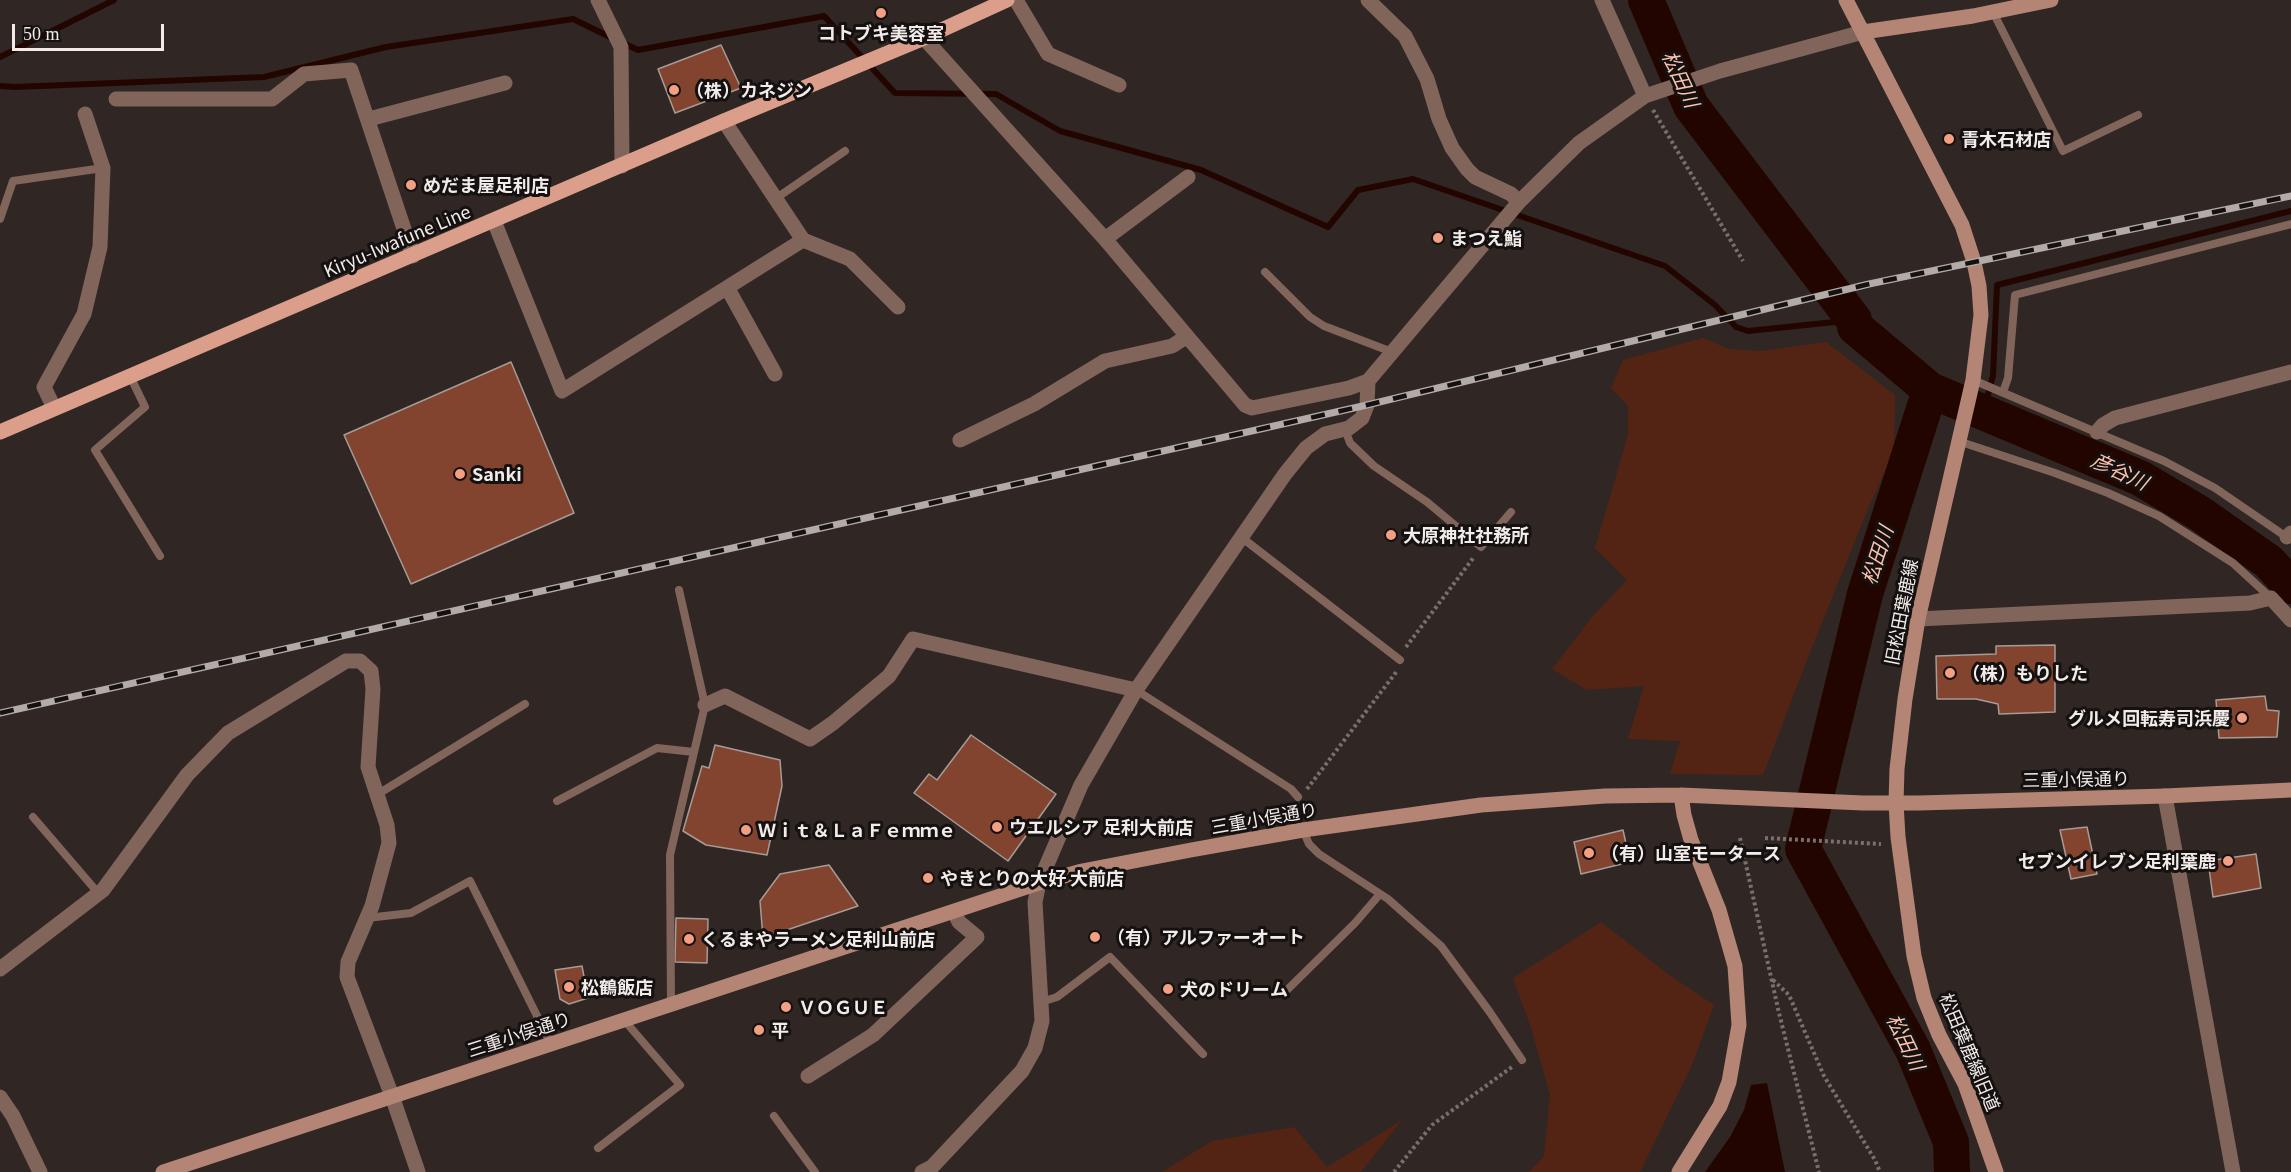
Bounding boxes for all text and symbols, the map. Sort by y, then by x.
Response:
marker: コトブキ美容室 [874,6,888,20]
scale bar [15,12,166,50]
place label: コトブキ美容室 [818,22,944,44]
text: 50 m [23,24,60,44]
water label: 松田川 [1657,47,1705,111]
place label: （株）カネジン [686,79,812,101]
marker: （株）カネジン [667,83,681,97]
place label: 青木石材店 [1961,128,2051,150]
marker: 青木石材店 [1942,132,1956,146]
place label: めだま屋足利店 [423,174,549,196]
marker: めだま屋足利店 [404,178,418,192]
street label: Kiryu-Iwafune Line [320,200,474,282]
place label: まつえ鮨 [1450,227,1522,249]
marker: まつえ鮨 [1431,231,1445,245]
water label: 彦谷川 [2088,447,2152,495]
place label: Sanki [472,463,522,485]
marker: Sanki [453,467,467,481]
water label: 松田川 [1856,523,1898,587]
place label: 大原神社社務所 [1403,524,1529,546]
marker: 大原神社社務所 [1384,528,1398,542]
street label: 旧松田葉鹿線 [1880,557,1922,667]
place label: （株）もりした [1962,662,2088,684]
marker: （株）もりした [1943,666,1957,680]
place label: グルメ回転寿司浜慶 [2068,707,2230,729]
marker: グルメ回転寿司浜慶 [2235,711,2249,725]
street label: 三重小俣通り [2022,767,2130,791]
street label: 三重小俣通り [1209,798,1319,838]
place label: ウエルシア 足利大前店 [1009,816,1193,838]
place label: Ｗｉｔ＆ＬａＦｅｍｍｅ [758,819,956,841]
marker: ウエルシア 足利大前店 [990,820,1004,834]
marker: Ｗｉｔ＆ＬａＦｅｍｍｅ [739,823,753,837]
place label: （有）山室モータース [1601,842,1781,864]
marker: （有）山室モータース [1582,846,1596,860]
place label: セブンイレブン足利葉鹿 [2018,850,2216,872]
marker: セブンイレブン足利葉鹿 [2221,854,2235,868]
place label: やきとりの大好 大前店 [940,867,1124,889]
marker: やきとりの大好 大前店 [921,871,935,885]
place label: （有）アルファーオート [1107,926,1305,948]
place label: くるまやラーメン足利山前店 [701,928,935,950]
marker: （有）アルファーオート [1088,930,1102,944]
marker: くるまやラーメン足利山前店 [682,932,696,946]
place label: 松鶴飯店 [581,976,653,998]
place label: 犬のドリーム [1180,978,1288,1000]
marker: 松鶴飯店 [562,980,576,994]
marker: 犬のドリーム [1161,982,1175,996]
street label: 松田葉鹿線旧道 [1935,990,2005,1114]
place label: ＶＯＧＵＥ [798,996,888,1018]
marker: ＶＯＧＵＥ [779,1000,793,1014]
street label: 三重小俣通り [464,1007,574,1061]
water label: 松田川 [1882,1010,1930,1074]
place label: 平 [771,1019,789,1041]
marker: 平 [752,1023,766,1037]

